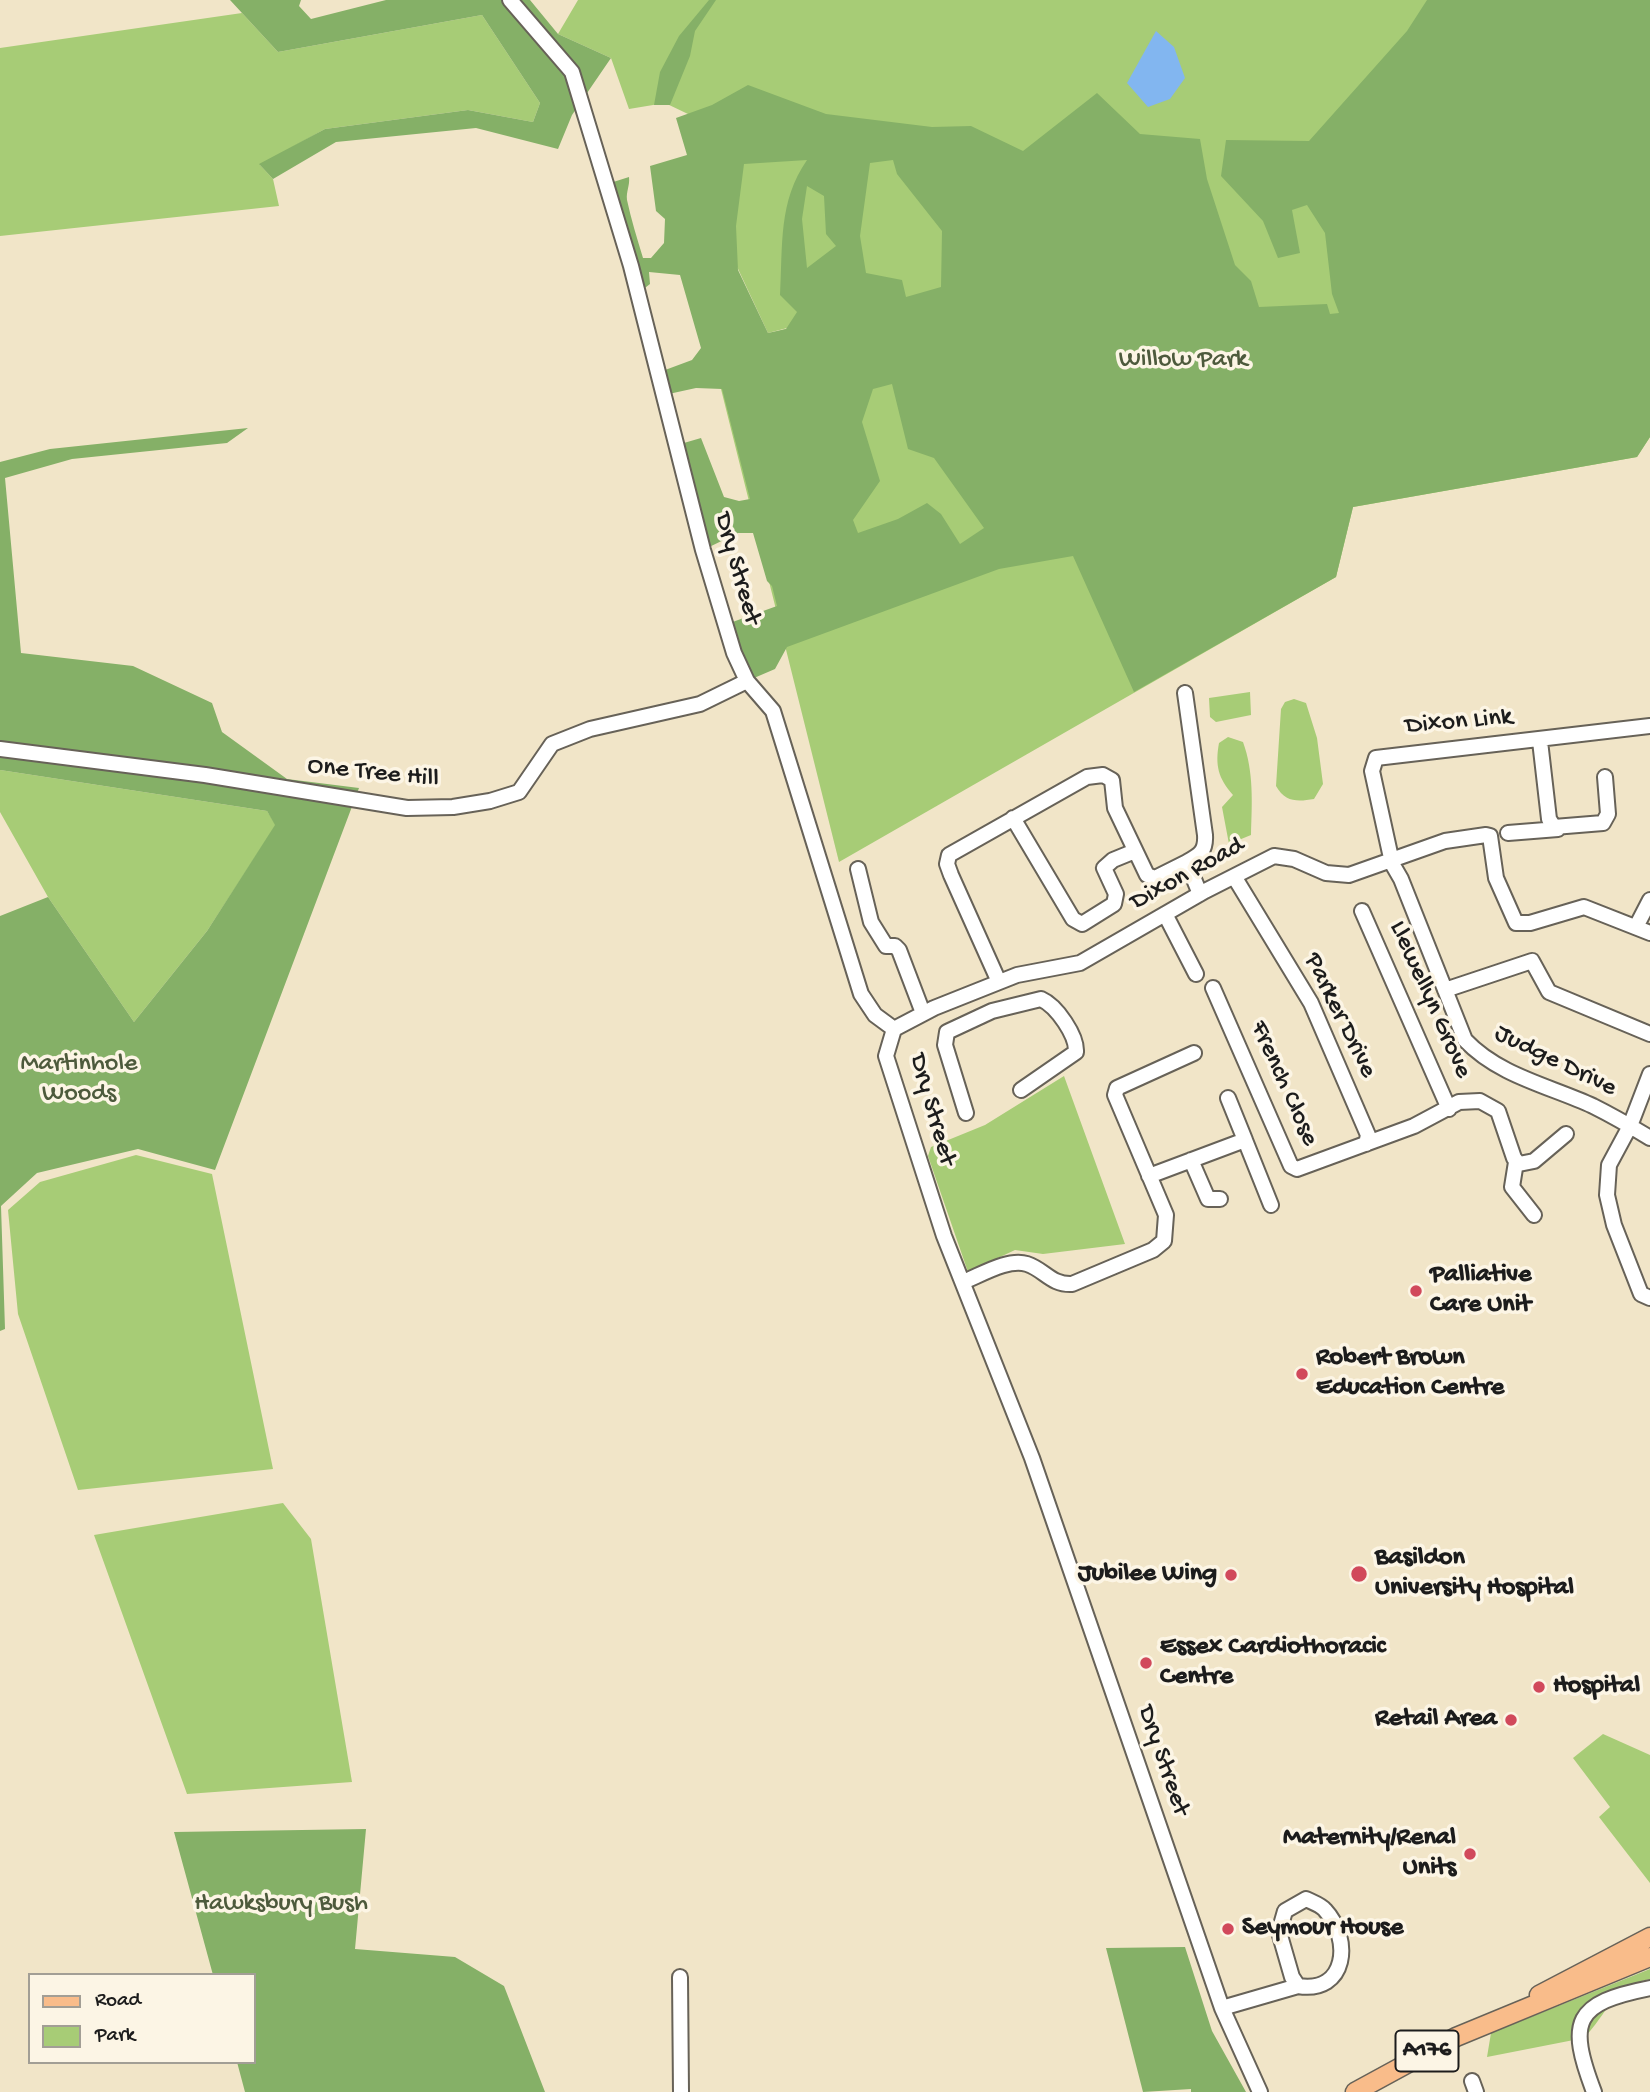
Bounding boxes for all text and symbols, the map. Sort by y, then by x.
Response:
park label: Willow Park [1119,345,1247,377]
street label: Dry Street [705,510,767,628]
street label: Dixon Link [1404,703,1514,743]
street label: One Tree Hill [306,752,440,796]
street label: Dixon Road [1126,831,1250,919]
street label: Llewellyn Grove [1380,916,1478,1084]
street label: Parker Drive [1295,948,1383,1084]
street label: French Close [1242,1017,1324,1151]
street label: Judge Drive [1489,1019,1621,1105]
park label: Martinhole Woods [21,1049,137,1110]
street label: Dry Street [900,1051,962,1169]
place label: Palliative Care Unit [1430,1260,1531,1322]
marker: Palliative Care Unit [1408,1283,1424,1299]
place label: Robert Brown Education Centre [1316,1343,1504,1404]
marker: Robert Brown Education Centre [1294,1366,1310,1382]
place label: Basildon University Hospital [1375,1543,1574,1604]
place label: Jubilee Wing [1078,1559,1217,1591]
marker: Basildon University Hospital [1349,1564,1369,1584]
marker: Jubilee Wing [1223,1567,1239,1583]
place label: Essex Cardiothoracic Centre [1160,1632,1386,1694]
marker: Essex Cardiothoracic Centre [1138,1655,1154,1671]
place label: Hospital [1553,1671,1640,1703]
marker: Hospital [1531,1679,1547,1695]
street label: Dry Street [1129,1702,1195,1820]
place label: Retail Area [1375,1704,1497,1736]
marker: Retail Area [1503,1712,1519,1728]
place label: Maternity/Renal Units [1283,1823,1456,1884]
marker: Maternity/Renal Units [1462,1846,1478,1862]
park label: Hawksbury Bush [194,1889,368,1921]
place label: Seymour House [1242,1913,1403,1945]
marker: Seymour House [1220,1921,1236,1937]
legend [28,1973,256,2064]
text: Road [95,1989,141,2014]
text: Park [95,2024,135,2049]
road number: A176 [1396,2030,1458,2072]

